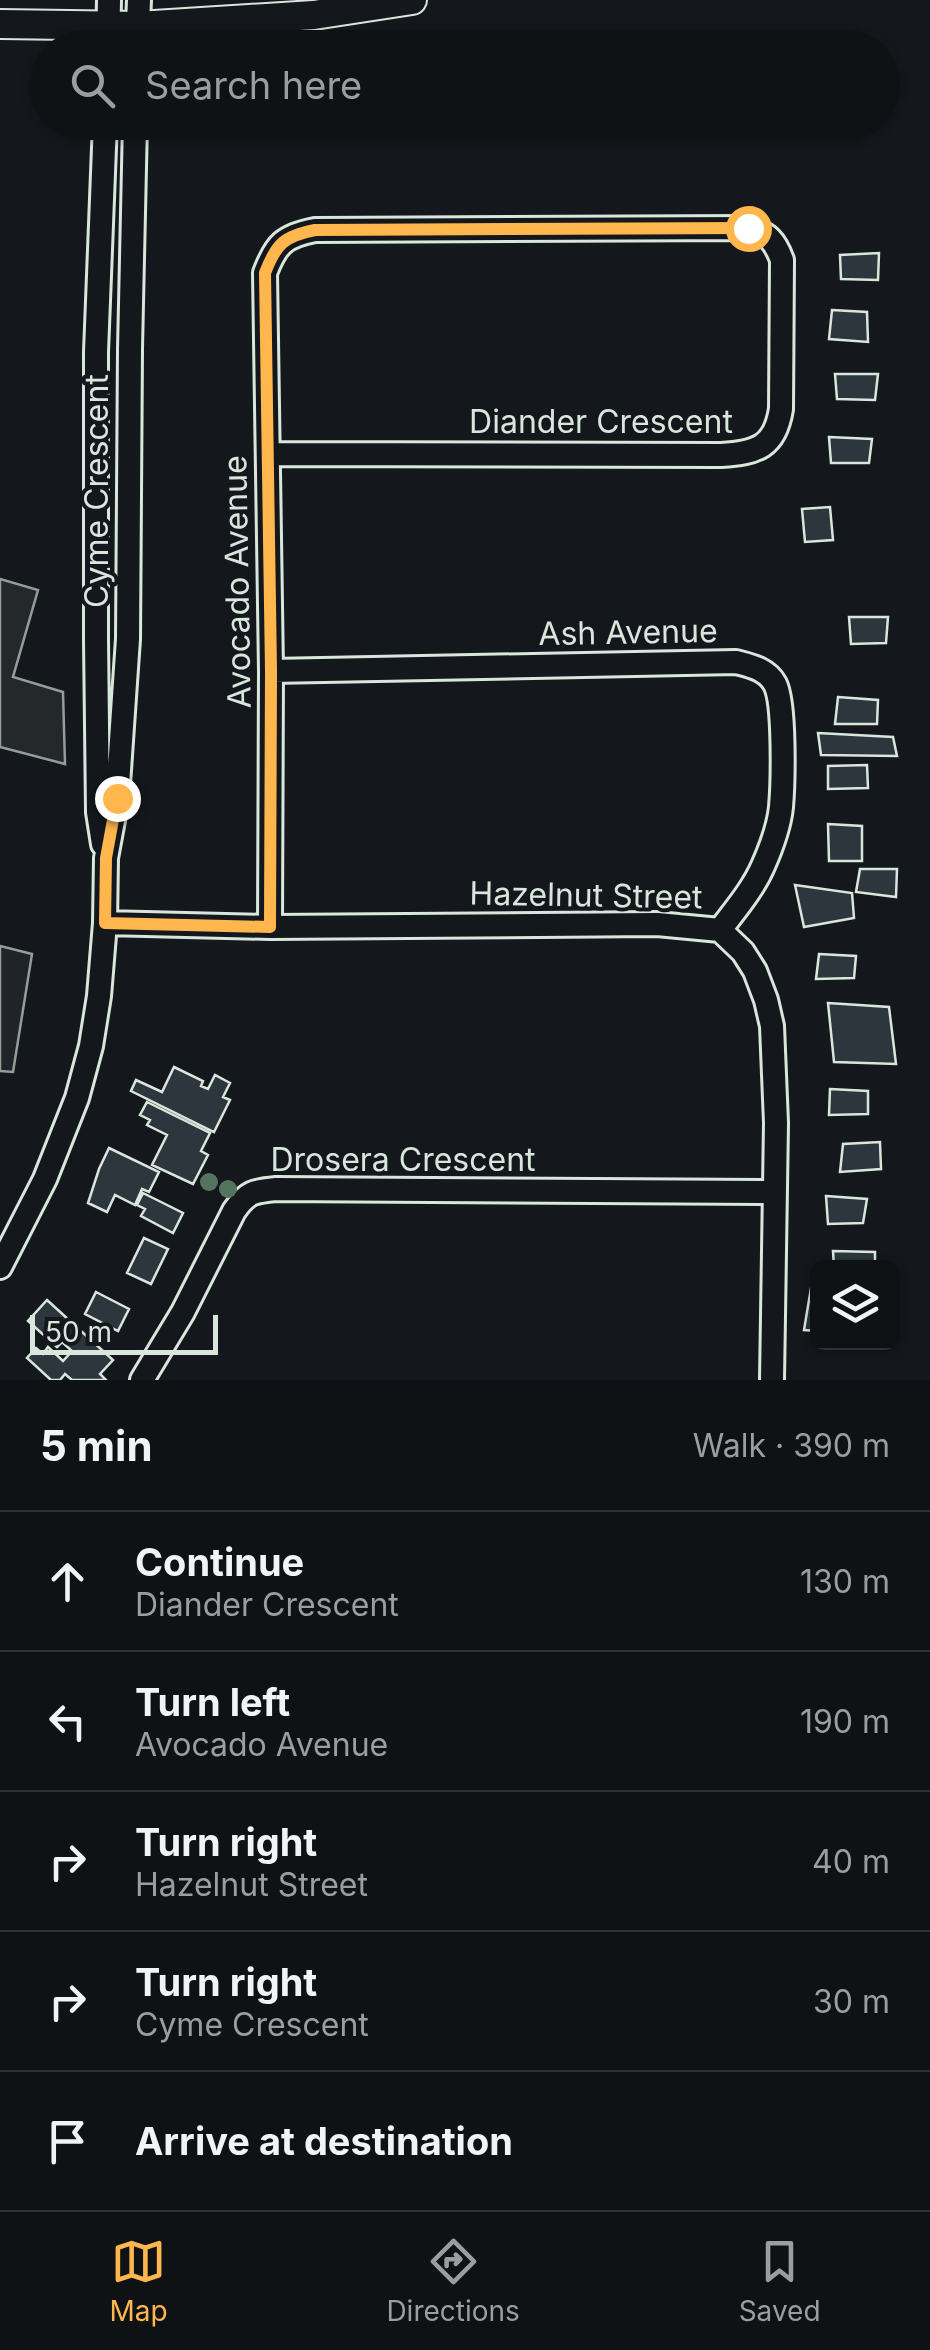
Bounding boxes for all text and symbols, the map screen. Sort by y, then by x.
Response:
search box [30,30,900,140]
icon: search [65,58,120,113]
text: Search here [145,62,362,108]
route start [726,206,772,252]
street label: Cyme Crescent [77,374,116,608]
street label: Diander Crescent [469,402,733,441]
street label: Avocado Avenue [215,455,259,709]
street label: Ash Avenue [538,611,718,653]
route end [95,776,141,822]
street label: Hazelnut Street [469,873,703,917]
street label: Drosera Crescent [270,1140,536,1179]
map controls [810,1260,900,1350]
button: layers [810,1260,900,1350]
scale bar [30,1310,218,1354]
text: 50 m [45,1315,112,1349]
text: 5 min [40,1420,153,1471]
text: Walk · 390 m [693,1426,890,1465]
text: Continue [135,1539,304,1585]
icon: ahead [40,1554,95,1609]
text: 130 m [800,1562,890,1601]
text: Diander Crescent [135,1585,399,1624]
text: Turn left [135,1679,290,1725]
icon: left [40,1694,95,1749]
text: 190 m [800,1702,890,1741]
text: Avocado Avenue [135,1725,388,1764]
text: Turn right [135,1819,317,1865]
icon: right [40,1834,95,1889]
text: 40 m [812,1842,890,1881]
text: Hazelnut Street [135,1865,368,1904]
text: Turn right [135,1959,317,2005]
icon: right [40,1974,95,2029]
text: 30 m [813,1982,890,2021]
text: Cyme Crescent [135,2005,369,2044]
icon: arrive [40,2114,95,2169]
text: Arrive at destination [135,2118,513,2164]
tab: Map [109,2234,168,2328]
tab: Directions [386,2234,520,2328]
tab: Saved [739,2234,821,2328]

